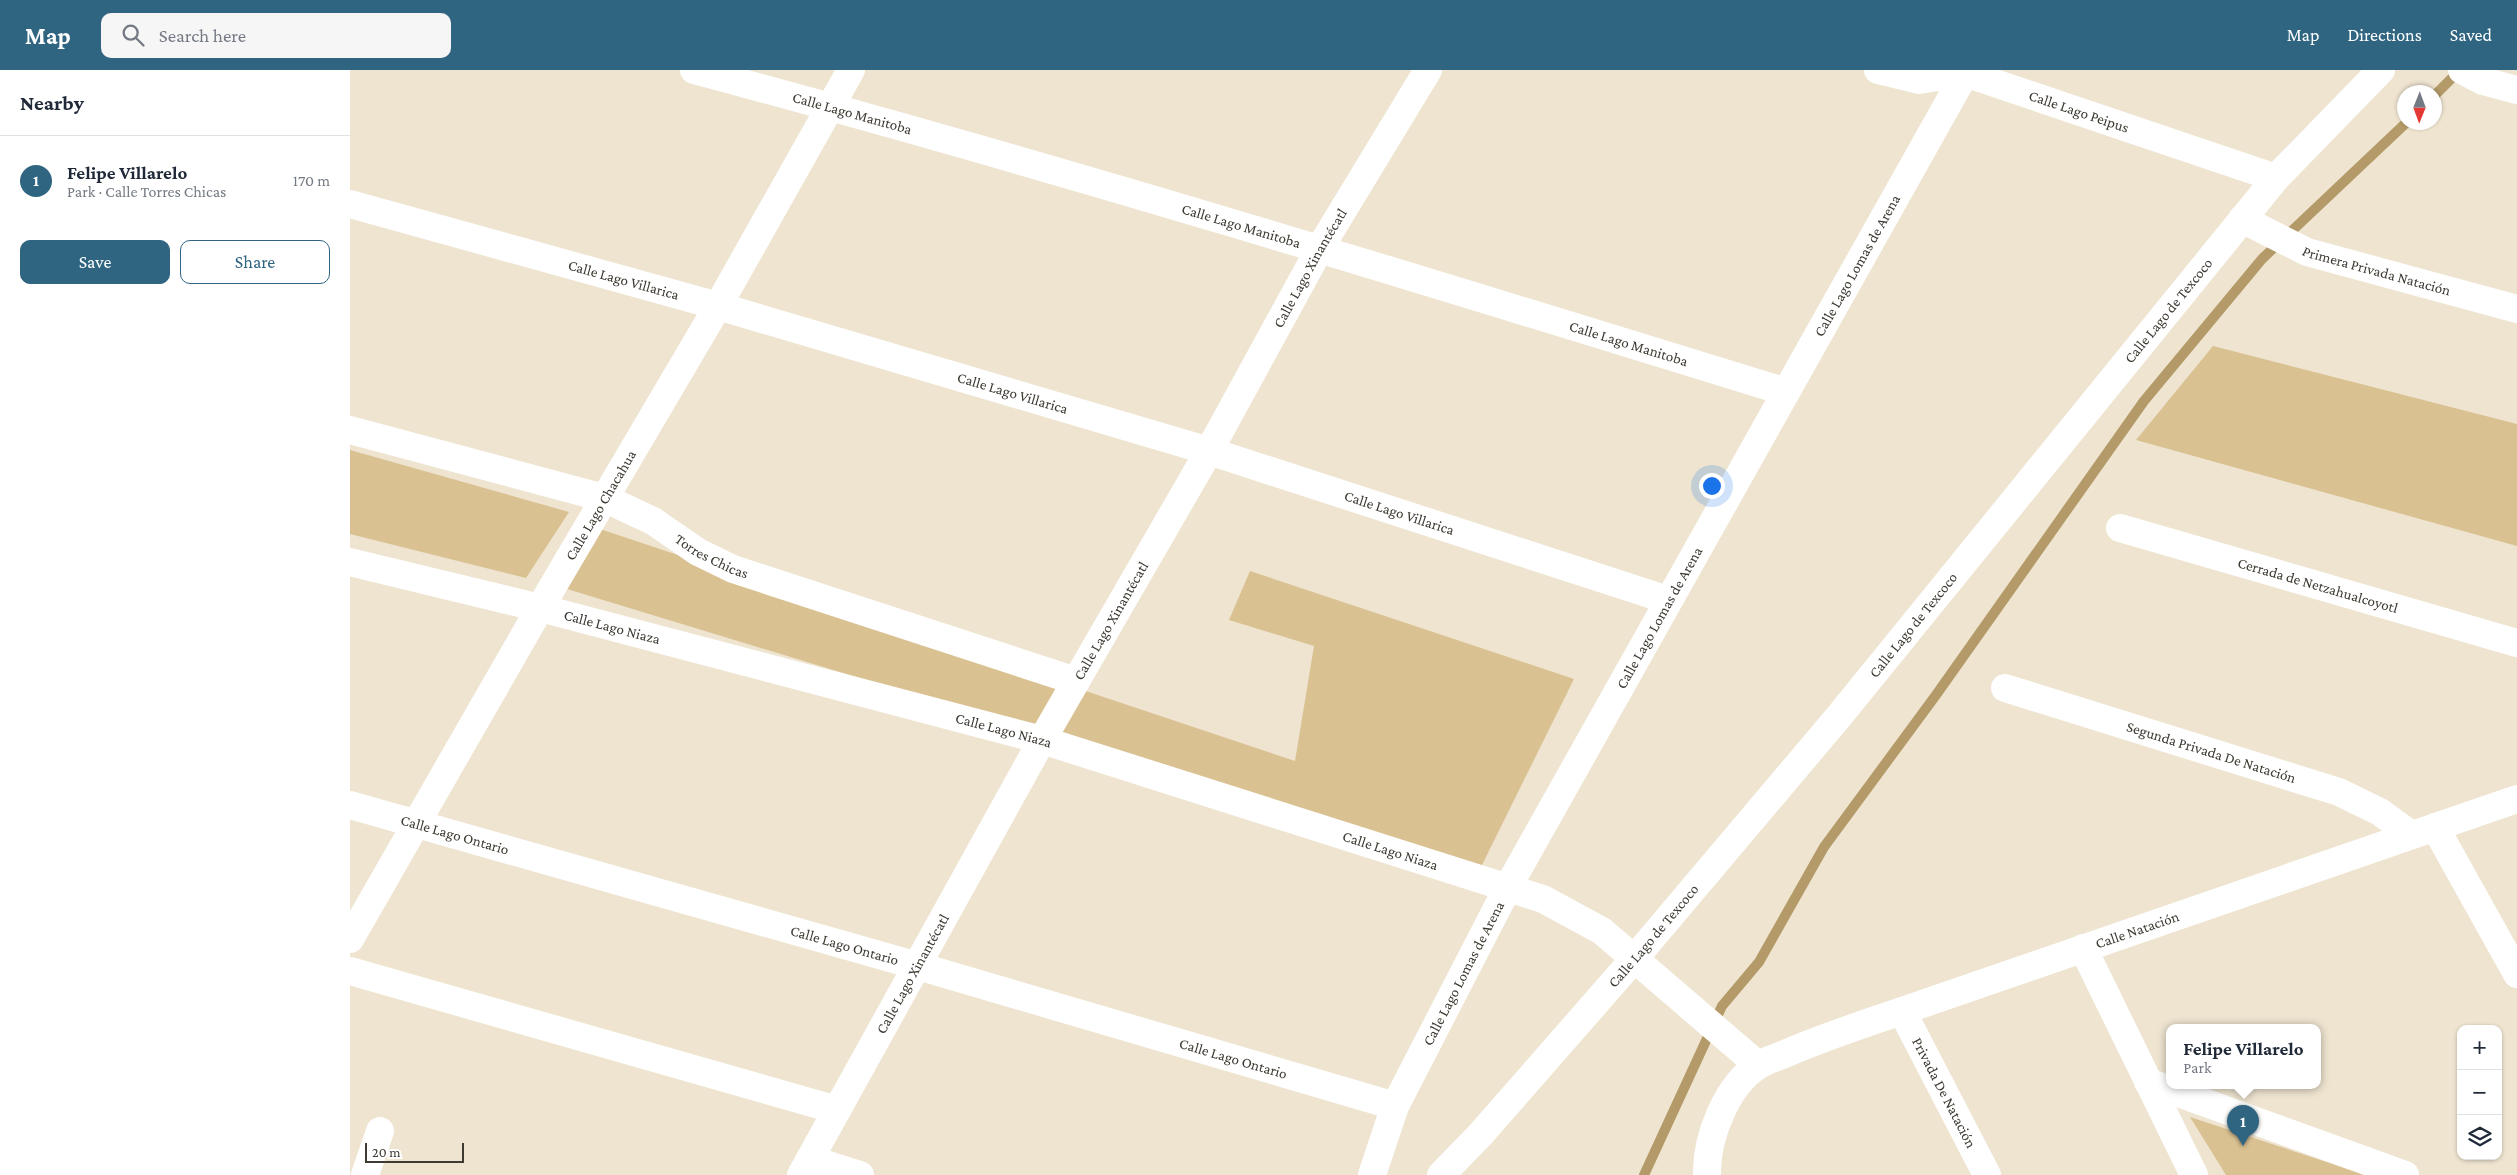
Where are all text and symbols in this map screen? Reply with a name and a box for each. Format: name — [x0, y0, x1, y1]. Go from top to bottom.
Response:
search box — [101, 13, 451, 58]
icon: search — [119, 21, 147, 49]
text: Map — [25, 22, 71, 49]
text: Search here — [159, 25, 246, 46]
text: Map — [2287, 25, 2319, 45]
text: Directions — [2347, 25, 2422, 45]
text: Saved — [2450, 25, 2492, 45]
north arrow — [2397, 85, 2442, 130]
street label: Calle Lago Peipus — [2027, 87, 2131, 136]
street label: Calle Lago Manitoba — [791, 89, 914, 138]
text: Nearby — [20, 91, 84, 115]
text: Felipe Villarelo — [67, 162, 187, 183]
text: 1 — [33, 172, 39, 189]
text: 170 m — [293, 172, 330, 189]
text: Park · Calle Torres Chicas — [67, 183, 226, 200]
street label: Calle Lago Lomas de Arena — [1811, 192, 1903, 339]
street label: Calle Lago Manitoba — [1180, 200, 1303, 251]
street label: Calle Lago Xinantécatl — [1270, 206, 1350, 330]
button: Save — [20, 240, 170, 284]
button: Share — [180, 240, 330, 284]
street label: Primera Privada Natación — [2300, 243, 2452, 299]
street label: Calle Lago de Texcoco — [2121, 255, 2216, 366]
street label: Calle Lago Villarica — [566, 257, 681, 303]
street label: Calle Lago Manitoba — [1567, 318, 1690, 369]
street label: Calle Lago Villarica — [955, 369, 1070, 417]
street label: Calle Lago Chacahua — [562, 447, 639, 563]
your location — [1699, 473, 1725, 499]
street label: Calle Lago Villarica — [1342, 488, 1456, 538]
street label: Torres Chicas — [672, 531, 750, 582]
street label: Calle Lago Lomas de Arena — [1613, 544, 1705, 691]
street label: Cerrada de Netzahualcoyotl — [2236, 555, 2400, 616]
street label: Calle Lago Xinantécatl — [1070, 559, 1151, 683]
street label: Calle Lago de Texcoco — [1866, 569, 1960, 681]
street label: Calle Lago Niaza — [562, 607, 662, 647]
street label: Calle Lago Niaza — [954, 710, 1054, 751]
street label: Segunda Privada De Natación — [2125, 718, 2298, 786]
street label: Calle Lago Ontario — [399, 812, 511, 858]
street label: Calle Lago Niaza — [1341, 828, 1440, 873]
street label: Calle Lago de Texcoco — [1605, 881, 1702, 991]
street label: Calle Lago Lomas de Arena — [1420, 899, 1507, 1048]
street label: Calle Natación — [2093, 908, 2181, 952]
street label: Calle Lago Xinantécatl — [873, 911, 952, 1036]
street label: Calle Lago Ontario — [789, 922, 900, 968]
popup — [2166, 1024, 2321, 1089]
map controls — [2457, 1025, 2502, 1160]
button: + — [2457, 1025, 2502, 1070]
street label: Calle Lago Ontario — [1177, 1035, 1289, 1082]
street label: Privada De Natación — [1909, 1035, 1979, 1150]
text: Felipe Villarelo — [2183, 1038, 2304, 1059]
text: Park — [2183, 1059, 2212, 1076]
button: − — [2457, 1070, 2502, 1115]
pin: 1 — [2227, 1105, 2259, 1146]
button: layers — [2457, 1115, 2502, 1160]
scale bar — [365, 1140, 464, 1163]
text: 20 m — [372, 1144, 400, 1160]

